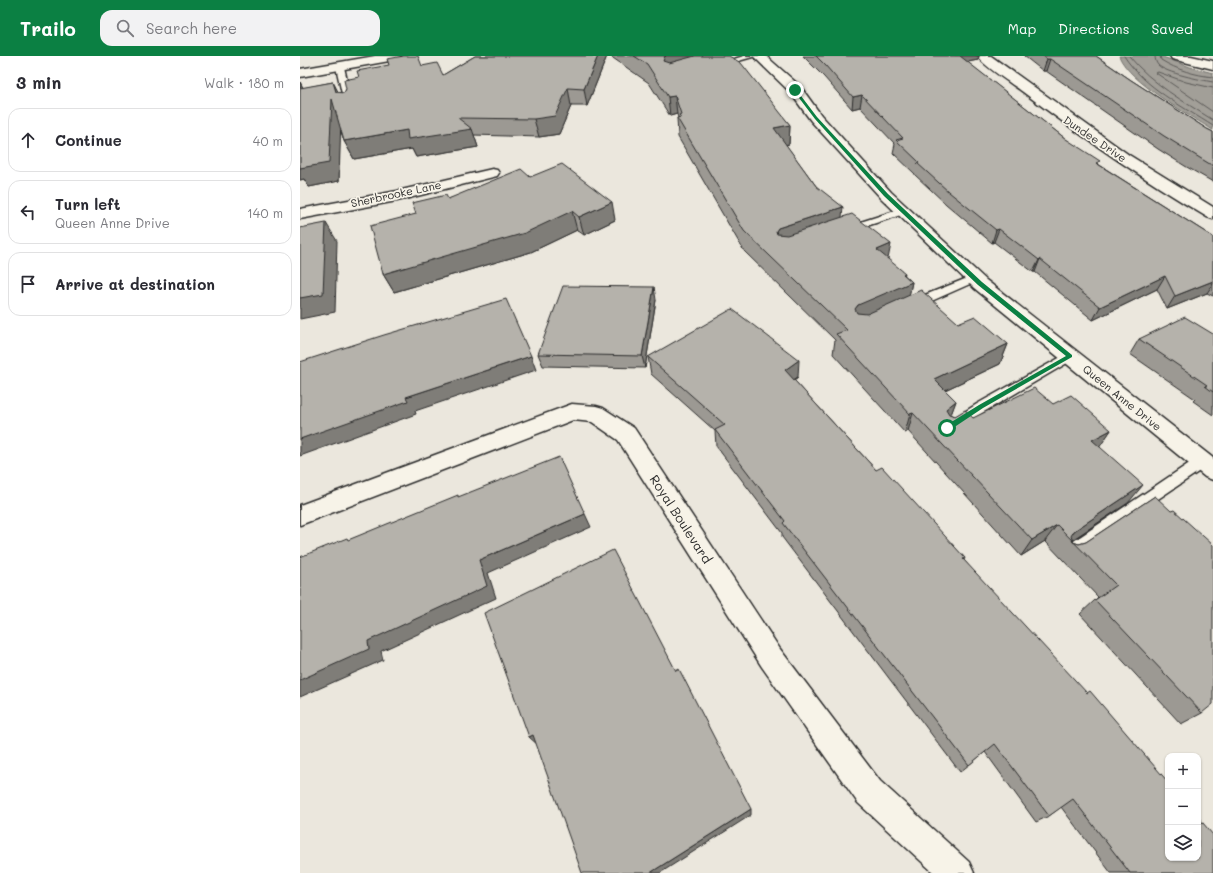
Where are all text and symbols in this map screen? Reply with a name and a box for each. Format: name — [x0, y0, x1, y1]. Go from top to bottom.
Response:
search box — [100, 10, 380, 46]
text: Trailo — [20, 16, 76, 41]
icon: search — [114, 17, 136, 39]
text: Search here — [146, 18, 237, 38]
text: Map — [1008, 19, 1036, 38]
text: Directions — [1058, 19, 1129, 38]
text: Saved — [1151, 19, 1193, 38]
text: 3 min — [16, 71, 61, 93]
text: Walk · 180 m — [204, 74, 284, 91]
route end — [786, 81, 804, 99]
street label: Dundee Drive — [1061, 112, 1130, 165]
icon: ahead — [17, 129, 39, 151]
text: Continue — [55, 130, 122, 150]
text: 40 m — [253, 132, 283, 149]
street label: Sherbrooke Lane — [349, 177, 443, 210]
text: Turn left — [55, 194, 120, 214]
icon: left — [17, 201, 39, 223]
text: 140 m — [247, 204, 283, 221]
text: Queen Anne Drive — [55, 214, 170, 231]
icon: arrive — [17, 273, 39, 295]
text: Arrive at destination — [55, 274, 215, 294]
street label: Queen Anne Drive — [1080, 361, 1165, 434]
route start — [938, 419, 956, 437]
street label: Royal Boulevard — [646, 471, 716, 566]
map controls — [1165, 753, 1201, 861]
button: + — [1165, 753, 1201, 789]
button: − — [1165, 789, 1201, 825]
button: layers — [1165, 825, 1201, 861]

